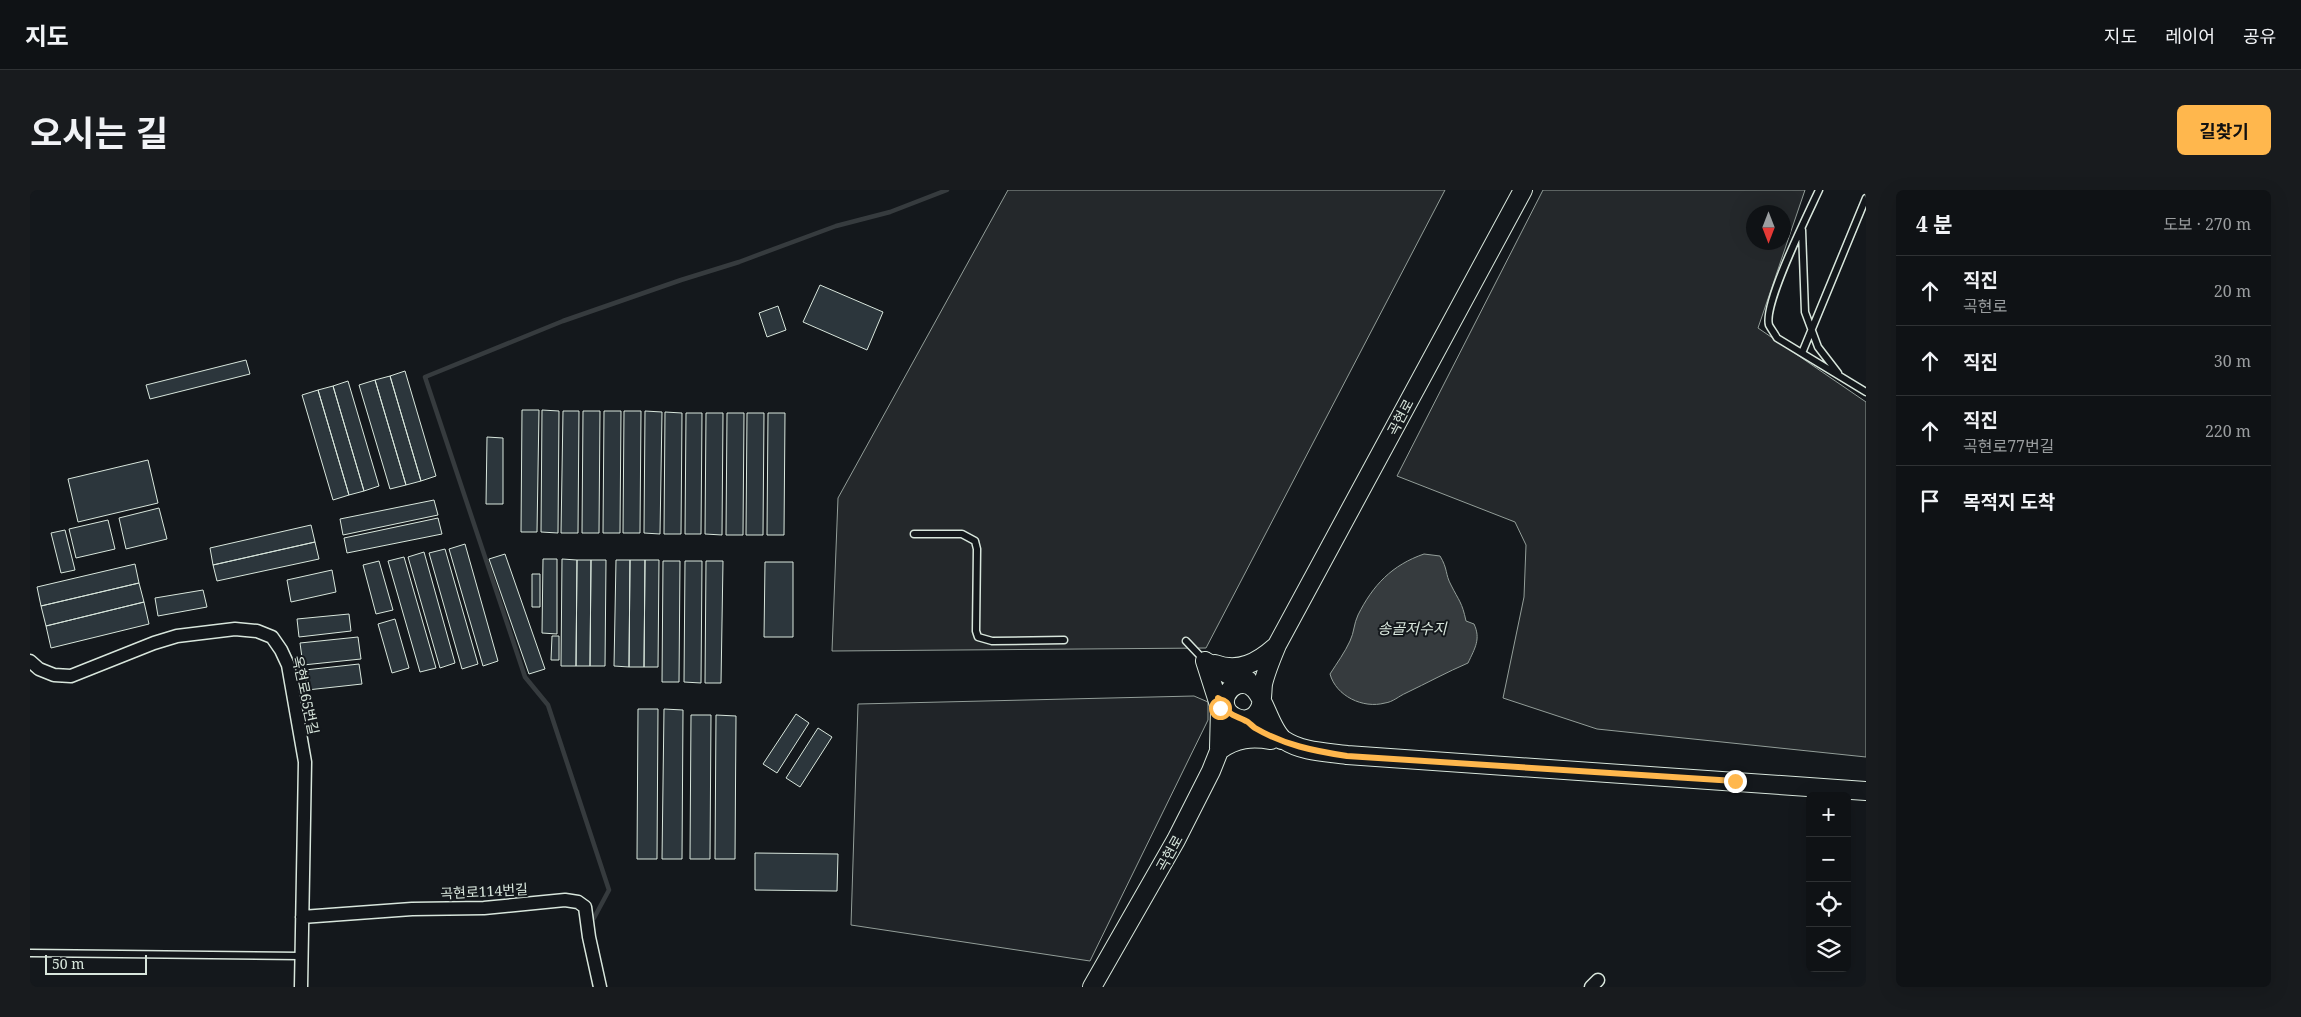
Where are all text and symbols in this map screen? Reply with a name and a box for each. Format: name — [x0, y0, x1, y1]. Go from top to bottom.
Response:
text: 지도 — [25, 19, 69, 52]
text: 지도 — [2104, 24, 2137, 48]
text: 레이어 — [2165, 24, 2215, 48]
text: 공유 — [2243, 24, 2276, 48]
button: 길찾기 — [2177, 105, 2271, 155]
text: 오시는 길 — [30, 109, 168, 156]
north arrow — [1746, 205, 1791, 250]
text: 4 분 — [1916, 210, 1953, 238]
text: 도보 · 270 m — [2163, 213, 2251, 235]
text: 직진 — [1963, 267, 1998, 293]
icon: ahead — [1916, 277, 1944, 305]
text: 20 m — [2214, 280, 2251, 302]
text: 곡현로 — [1963, 295, 2007, 317]
icon: ahead — [1916, 347, 1944, 375]
text: 직진 — [1963, 349, 1998, 375]
text: 30 m — [2214, 350, 2251, 372]
street label: 곡현로 — [1383, 395, 1418, 439]
text: 직진 — [1963, 407, 1998, 433]
icon: ahead — [1916, 417, 1944, 445]
text: 220 m — [2205, 420, 2251, 442]
text: 곡현로77번길 — [1963, 435, 2055, 457]
icon: arrive — [1916, 487, 1944, 515]
text: 목적지 도착 — [1963, 489, 2055, 515]
water label: 송골저수지 — [1377, 618, 1448, 638]
street label: 옥현로65번길 — [288, 654, 324, 736]
route start — [1209, 697, 1232, 720]
route end — [1724, 770, 1747, 793]
map controls — [1806, 792, 1851, 972]
button: + — [1806, 792, 1851, 837]
street label: 곡현로 — [1151, 831, 1187, 875]
button: − — [1806, 837, 1851, 882]
street label: 곡현로114번길 — [440, 879, 528, 903]
button: locate — [1806, 882, 1851, 927]
button: layers — [1806, 927, 1851, 972]
scale bar — [45, 952, 148, 975]
text: 50 m — [52, 954, 85, 973]

